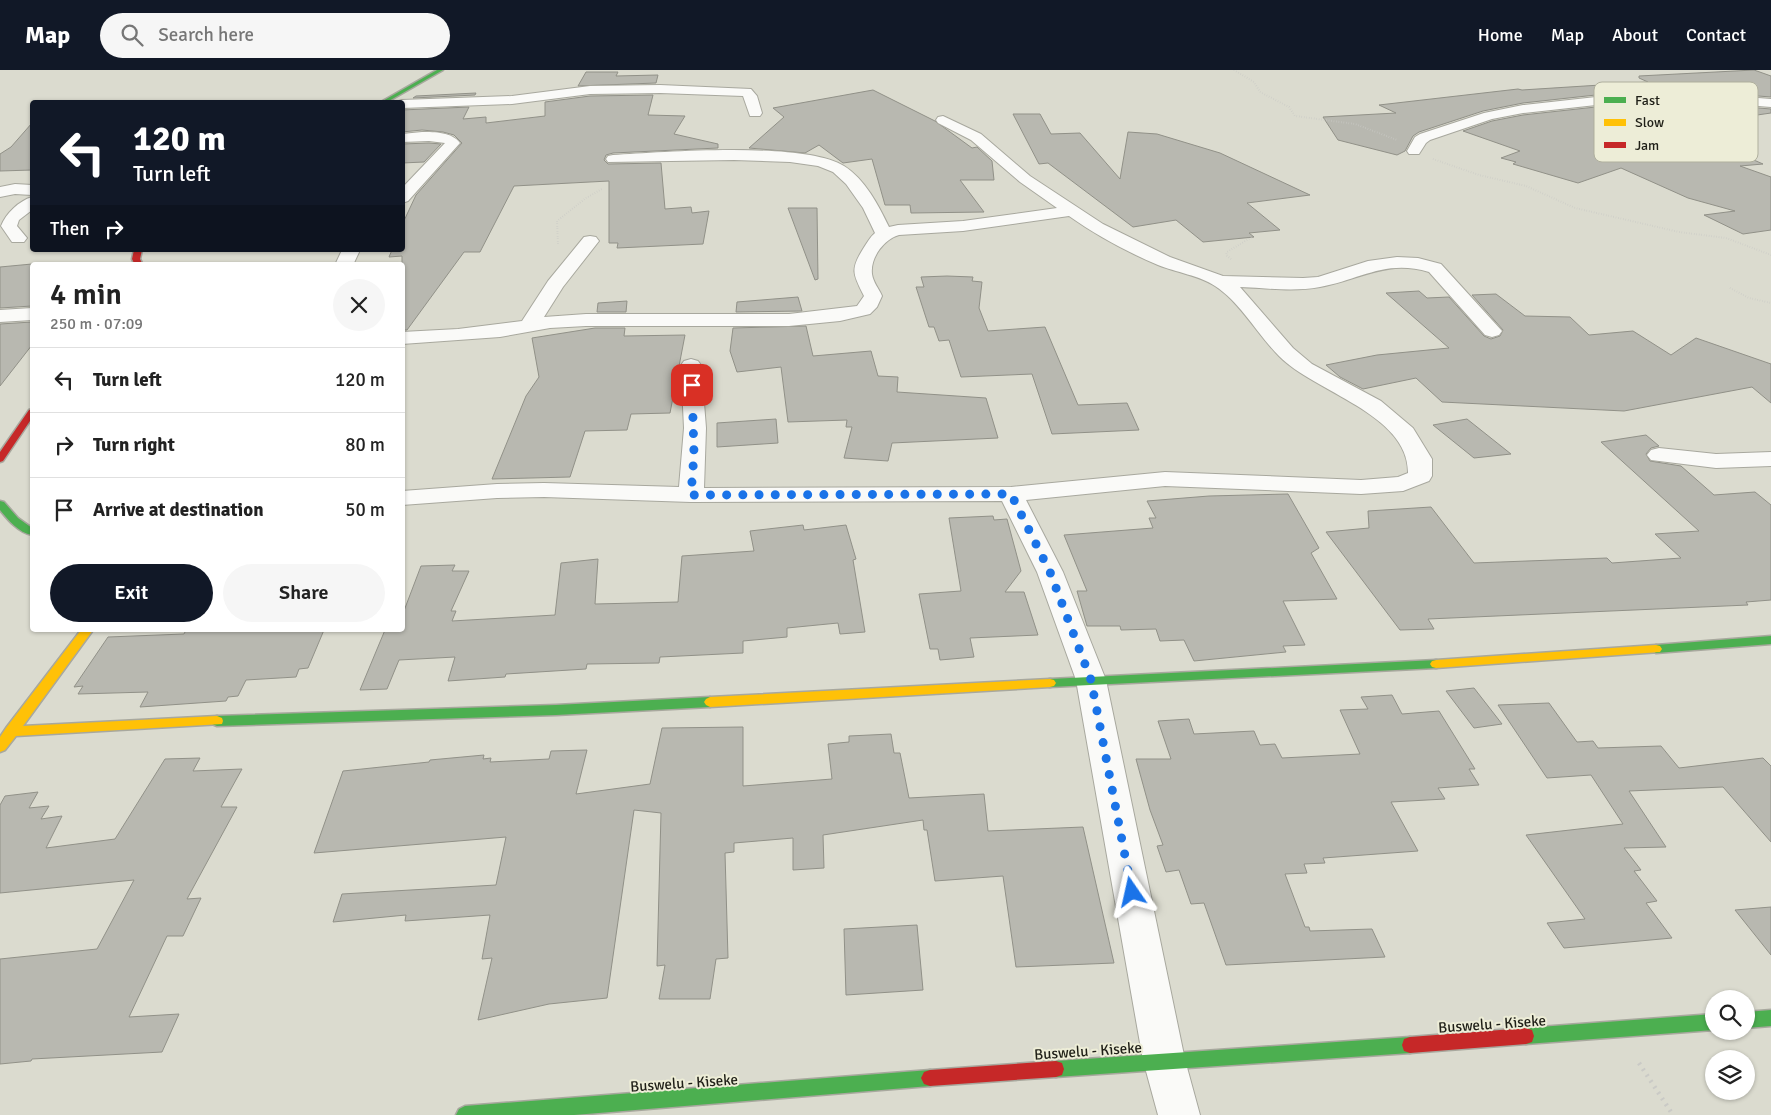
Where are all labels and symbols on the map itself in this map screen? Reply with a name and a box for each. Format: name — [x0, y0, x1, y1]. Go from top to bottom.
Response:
legend — [1594, 82, 1758, 162]
text: Fast — [1635, 92, 1660, 109]
text: Slow — [1635, 114, 1664, 131]
text: Jam — [1635, 137, 1659, 154]
pin — [671, 364, 713, 406]
position arrow — [1105, 865, 1157, 917]
street label: Buswelu - Kiseke — [1437, 1011, 1547, 1037]
street label: Buswelu - Kiseke — [1033, 1038, 1143, 1064]
street label: Buswelu - Kiseke — [629, 1070, 739, 1096]

